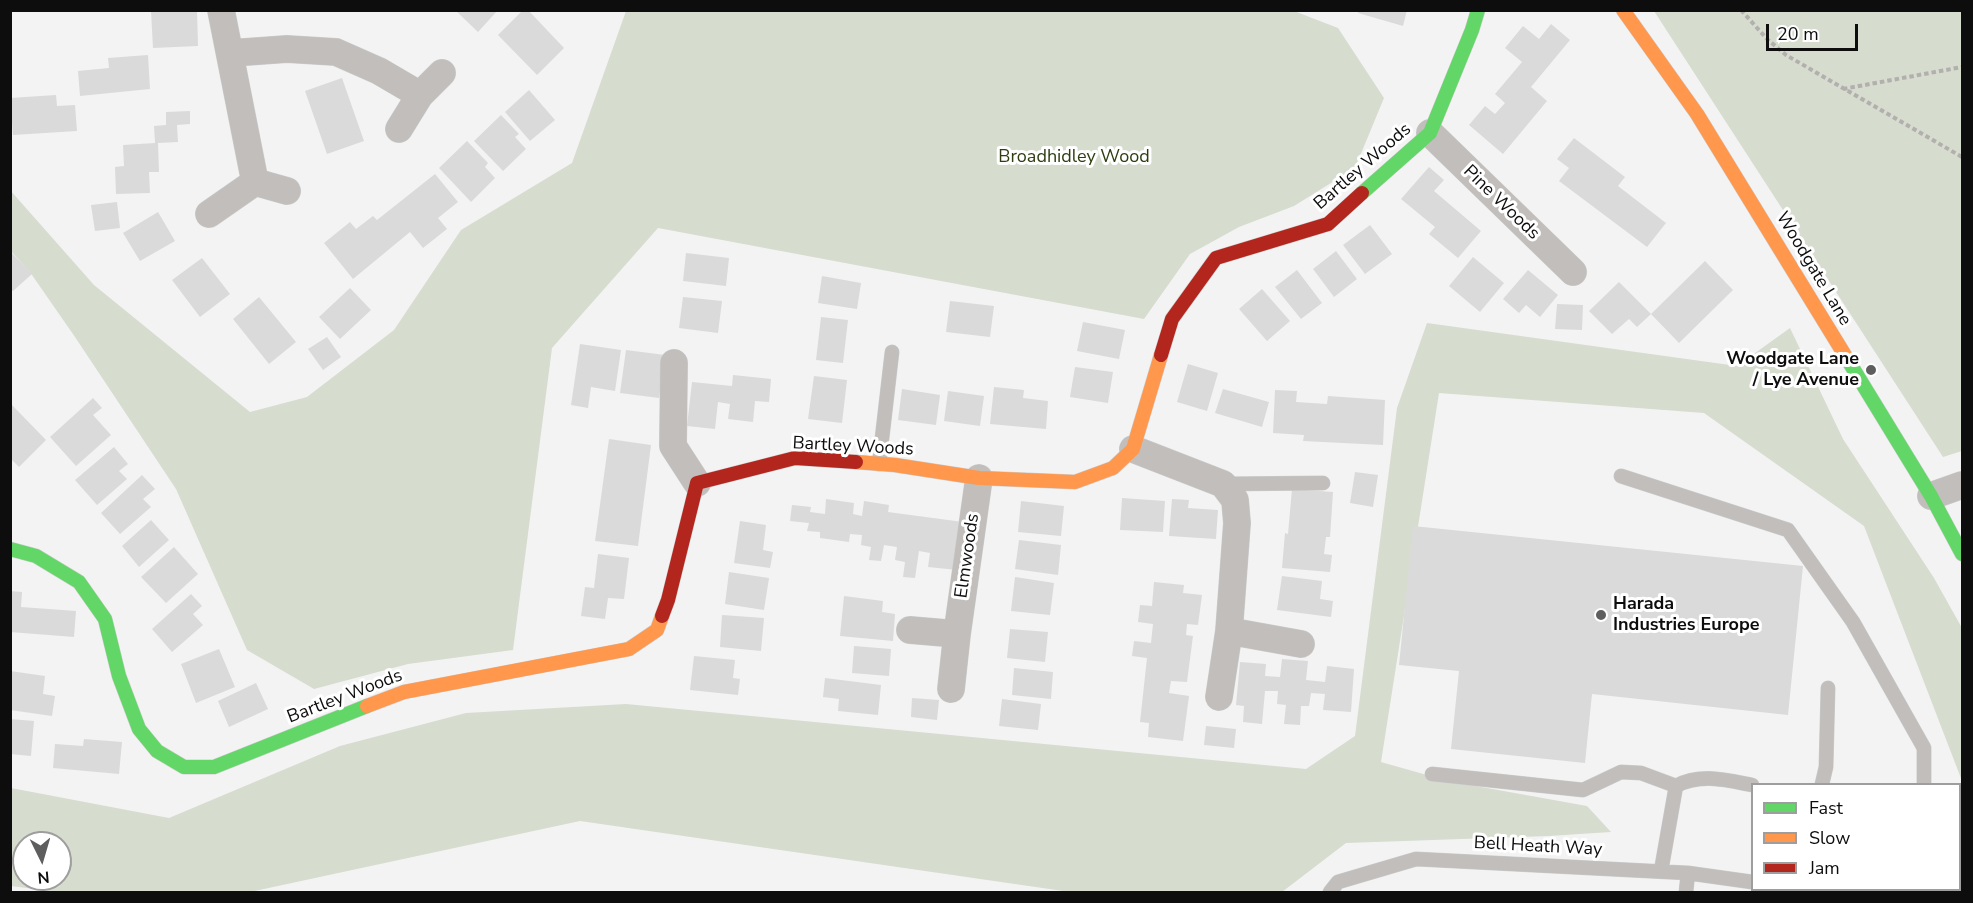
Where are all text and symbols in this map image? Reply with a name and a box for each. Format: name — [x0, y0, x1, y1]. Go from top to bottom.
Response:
scale bar — [1769, 12, 1860, 50]
text: 20 m — [1777, 22, 1819, 46]
street label: Bartley Woods — [1310, 119, 1416, 215]
park label: Broadhidley Wood — [998, 147, 1150, 169]
street label: Pine Woods — [1458, 161, 1544, 245]
street label: Woodgate Lane — [1771, 208, 1855, 330]
place label: Woodgate Lane / Lye Avenue — [1726, 349, 1859, 392]
marker: Woodgate Lane / Lye Avenue — [1864, 363, 1878, 377]
street label: Bartley Woods — [792, 433, 914, 461]
street label: Elmwoods — [951, 512, 985, 600]
place label: Harada Industries Europe — [1613, 594, 1759, 636]
marker: Harada Industries Europe — [1594, 608, 1608, 622]
street label: Bartley Woods — [284, 665, 406, 729]
legend — [1751, 783, 1961, 891]
text: Fast — [1809, 796, 1843, 820]
text: Slow — [1809, 826, 1850, 850]
north arrow — [12, 831, 72, 891]
street label: Bell Heath Way — [1473, 833, 1603, 861]
text: Jam — [1809, 856, 1840, 880]
text: N — [36, 865, 50, 888]

